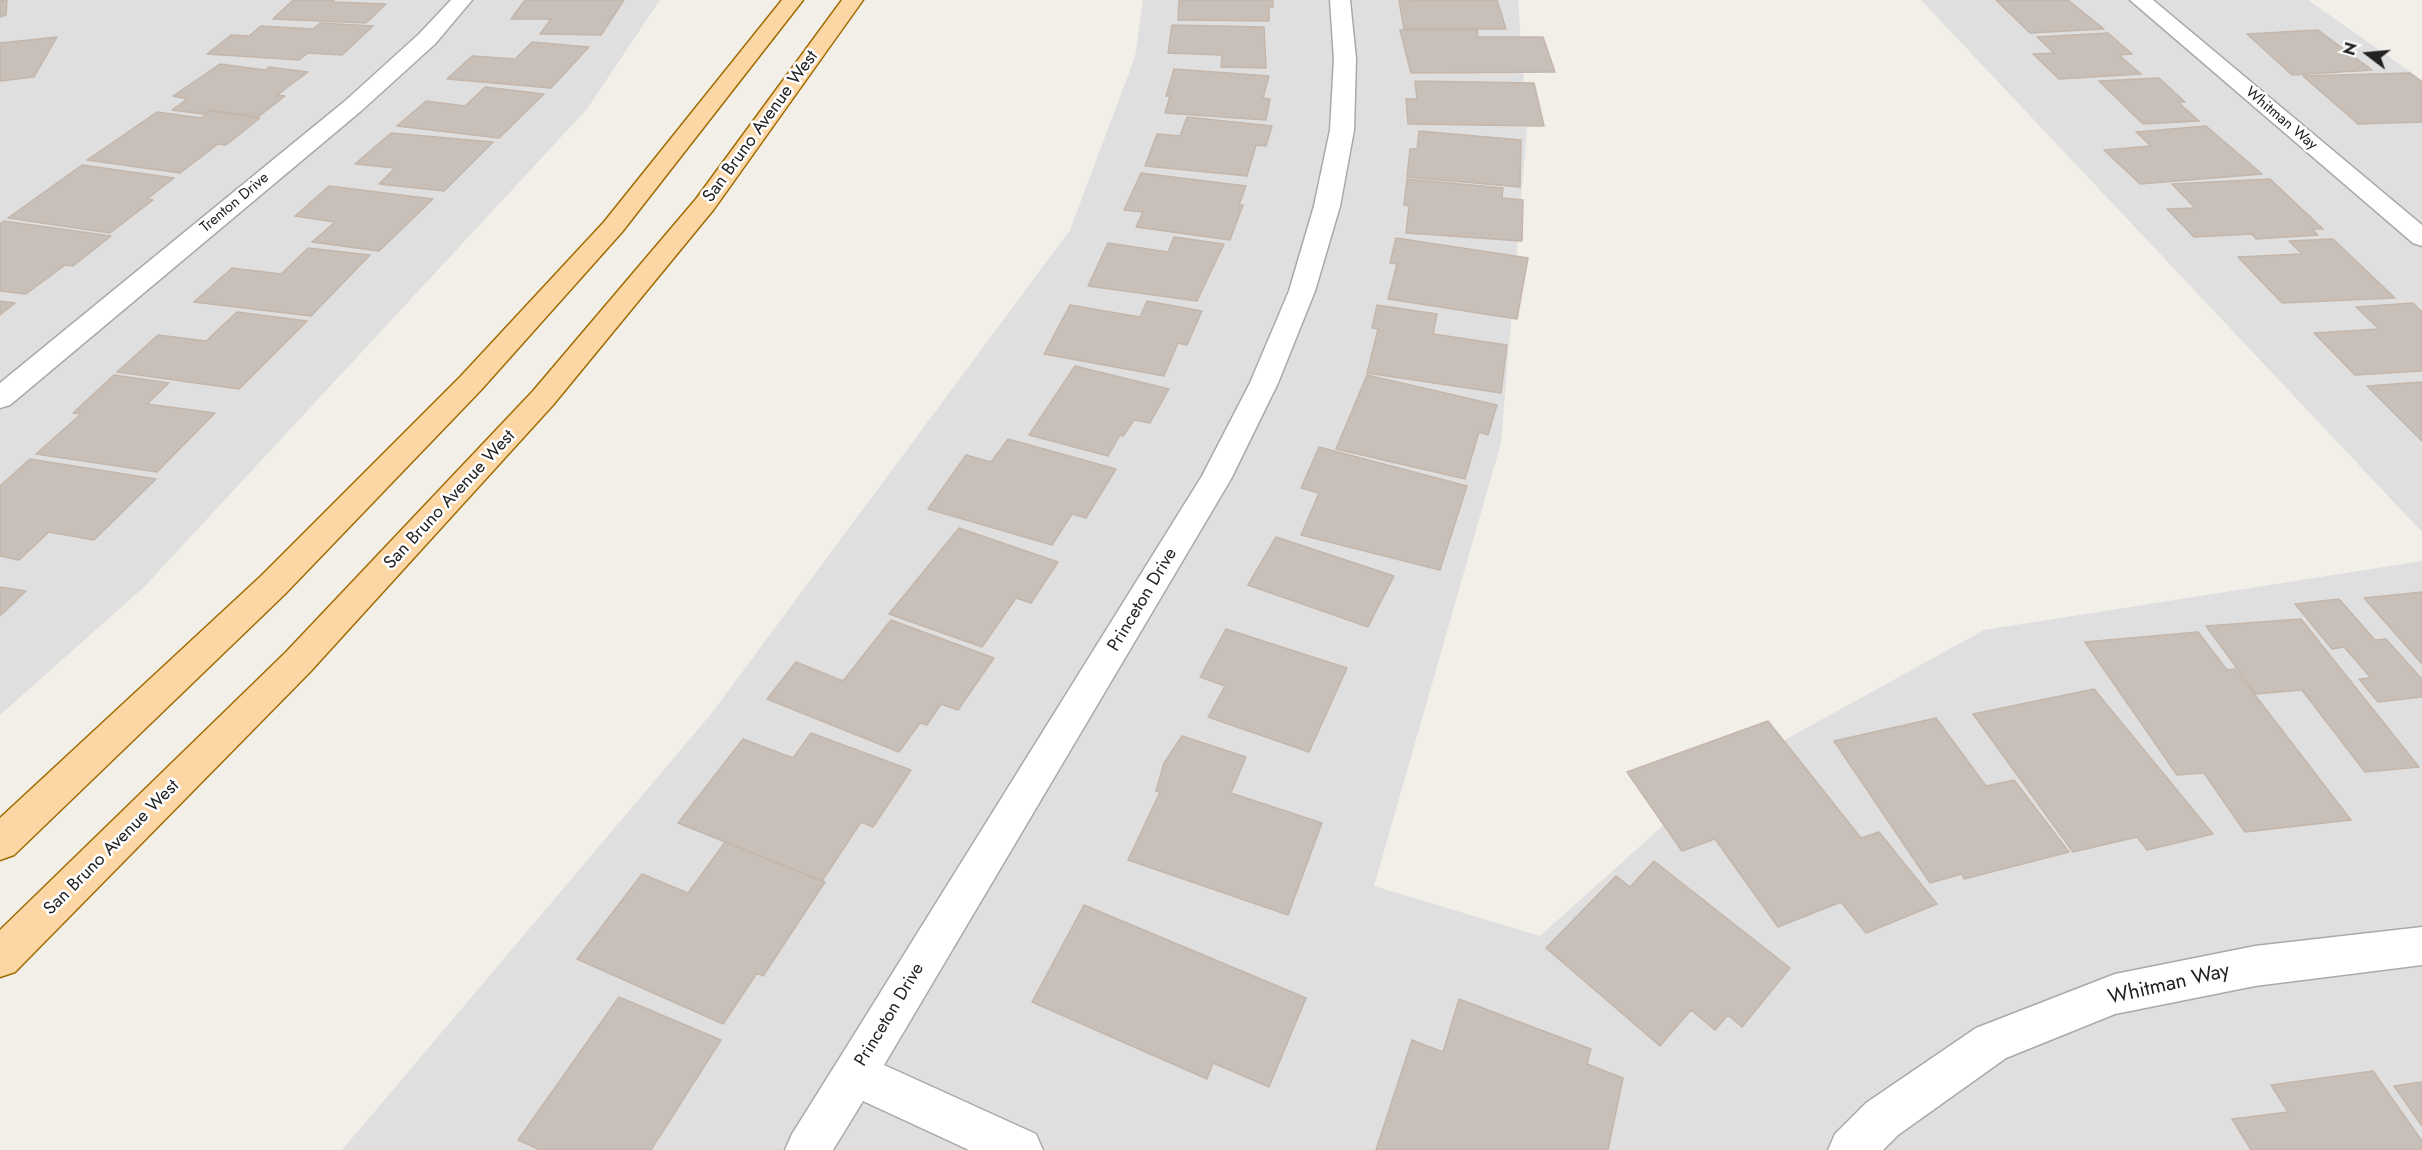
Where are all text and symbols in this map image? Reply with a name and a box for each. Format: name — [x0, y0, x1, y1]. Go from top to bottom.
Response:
north arrow — [2338, 24, 2398, 84]
text: N — [2337, 40, 2363, 58]
street label: San Bruno Avenue West — [699, 47, 823, 207]
street label: Whitman Way — [2241, 84, 2321, 154]
street label: Trenton Drive — [197, 169, 273, 237]
street label: San Bruno Avenue West — [380, 426, 520, 574]
street label: Princeton Drive — [1104, 544, 1182, 656]
street label: San Bruno Avenue West — [40, 776, 184, 920]
street label: Princeton Drive — [851, 959, 929, 1071]
street label: Whitman Way — [2106, 959, 2232, 1011]

